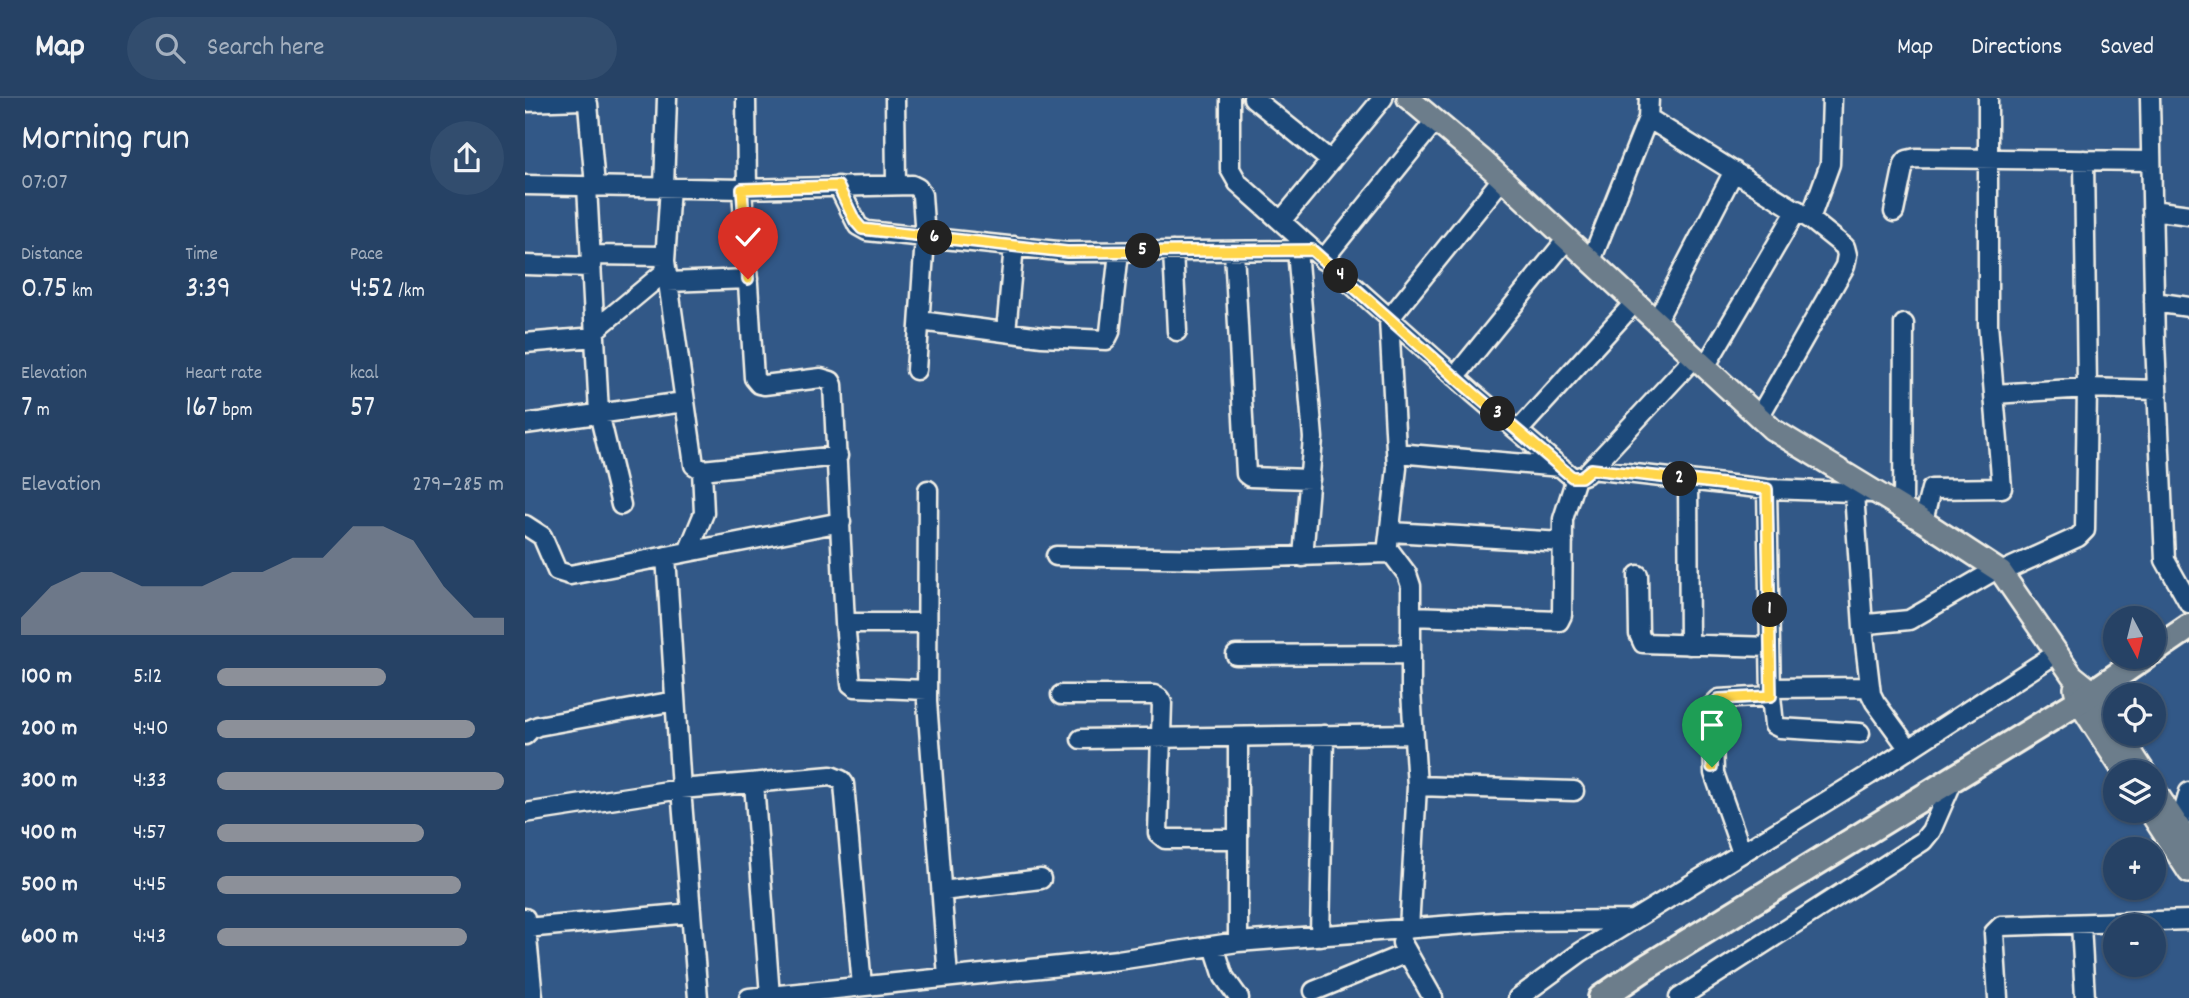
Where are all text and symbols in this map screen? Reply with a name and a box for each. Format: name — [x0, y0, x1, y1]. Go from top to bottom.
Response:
search box — [127, 17, 617, 80]
text: Map — [35, 25, 85, 72]
icon: search — [151, 29, 189, 67]
text: Search here — [207, 30, 325, 67]
text: Map — [1897, 31, 1933, 65]
text: Directions — [1971, 31, 2062, 65]
text: Saved — [2100, 31, 2154, 65]
text: Morning run — [21, 113, 190, 168]
button: share — [430, 121, 504, 195]
text: 07:07 — [21, 167, 68, 200]
pin — [718, 207, 778, 279]
icon: check — [729, 218, 767, 256]
pin: 6 — [917, 220, 953, 256]
text: 6 — [930, 224, 939, 251]
pin: 5 — [1125, 234, 1161, 268]
text: 5 — [1138, 237, 1147, 264]
text: Distance — [21, 242, 83, 269]
text: Time — [185, 242, 218, 269]
text: Pace — [350, 242, 383, 269]
pin: 4 — [1323, 258, 1359, 294]
text: 4 — [1337, 262, 1344, 289]
text: 0.75 — [21, 269, 68, 312]
text: 3:39 — [185, 269, 231, 312]
text: 4:52 — [350, 269, 394, 312]
text: km — [68, 279, 93, 306]
text: /km — [394, 279, 425, 306]
text: Elevation — [21, 361, 87, 388]
text: Heart rate — [185, 361, 262, 388]
text: kcal — [350, 361, 379, 388]
text: 7 — [21, 388, 33, 431]
text: 167 — [185, 388, 218, 431]
text: 57 — [350, 388, 375, 431]
pin: 3 — [1481, 396, 1515, 432]
text: m — [33, 398, 50, 425]
text: bpm — [218, 398, 252, 425]
text: 3 — [1493, 400, 1502, 427]
pin: 2 — [1663, 462, 1697, 496]
text: 2 — [1675, 465, 1684, 492]
text: Elevation — [21, 469, 101, 502]
text: 279–285 m — [412, 469, 504, 502]
pin: 1 — [1753, 592, 1787, 628]
text: 1 — [1767, 596, 1772, 623]
north arrow — [2103, 606, 2167, 668]
map controls — [2103, 606, 2166, 977]
text: 100 m — [21, 661, 72, 694]
text: 5:12 — [133, 661, 163, 694]
button: locate — [2103, 683, 2166, 746]
pin — [1682, 695, 1742, 767]
icon: arrive — [1693, 706, 1731, 744]
text: 200 m — [21, 713, 77, 746]
text: 4:40 — [133, 713, 168, 746]
button: layers — [2103, 760, 2166, 823]
text: 300 m — [21, 765, 77, 798]
text: 4:33 — [133, 765, 167, 798]
text: 400 m — [21, 817, 77, 850]
text: 4:57 — [133, 817, 166, 850]
button: + — [2103, 837, 2166, 900]
text: 500 m — [21, 869, 78, 902]
text: 4:45 — [133, 869, 167, 902]
button: − — [2103, 914, 2166, 977]
text: 600 m — [21, 921, 78, 954]
text: 4:43 — [133, 921, 166, 954]

